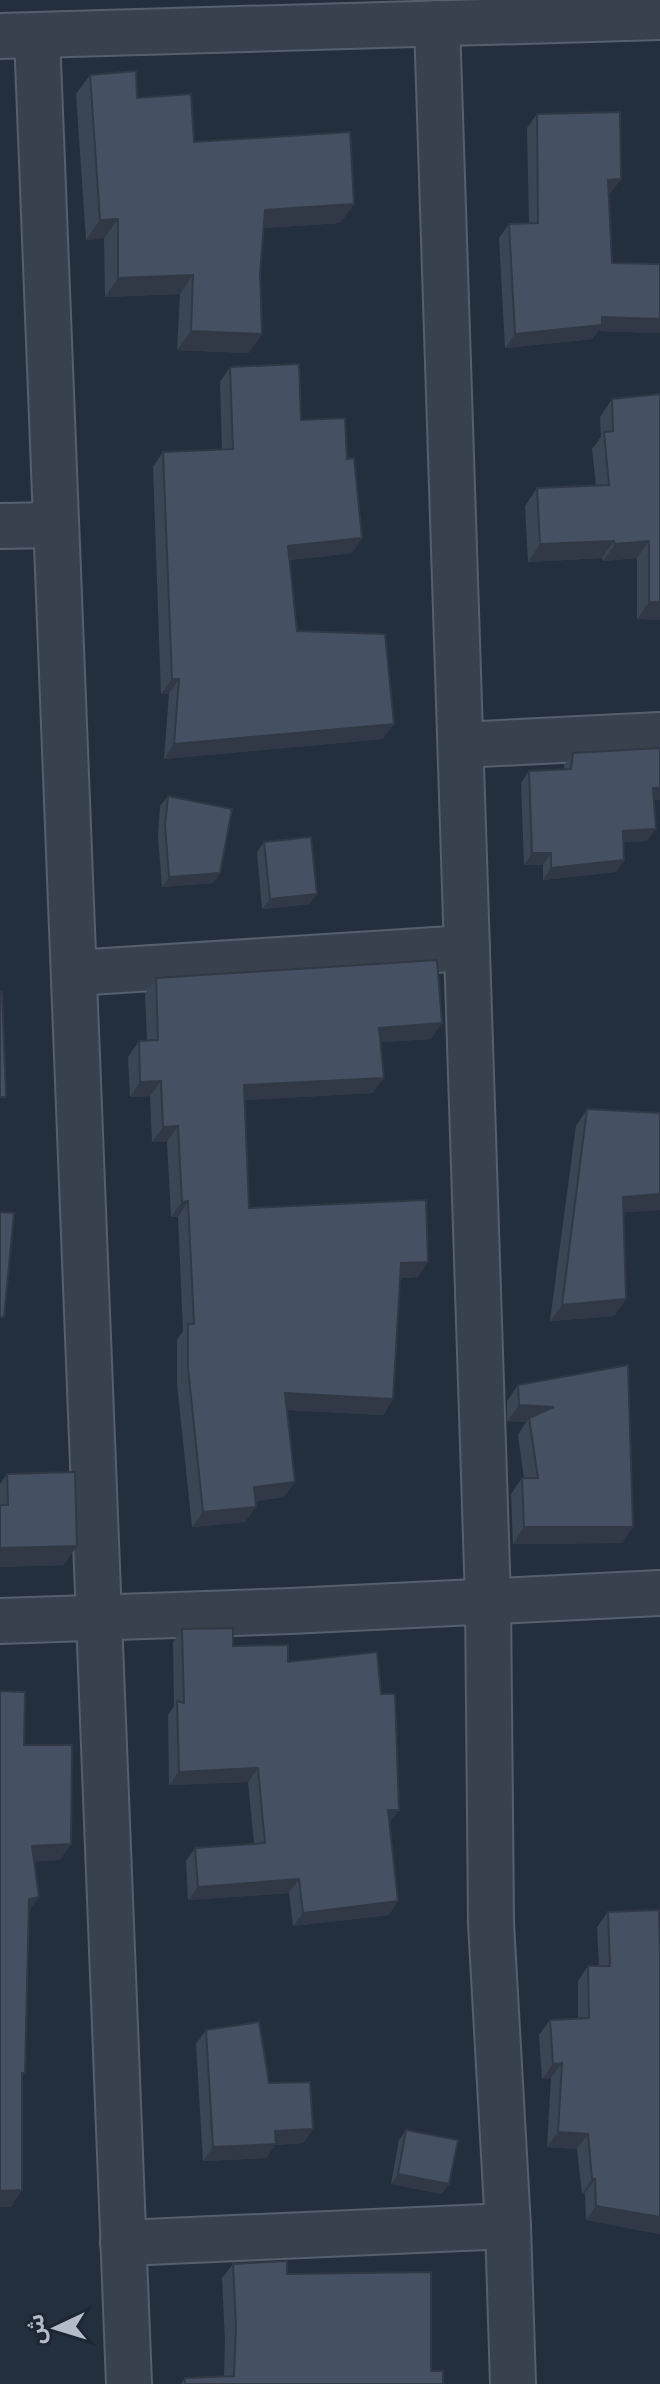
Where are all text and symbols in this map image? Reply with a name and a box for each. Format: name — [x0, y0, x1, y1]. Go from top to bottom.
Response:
north arrow — [16, 2288, 96, 2368]
text: ش — [21, 2313, 50, 2345]

